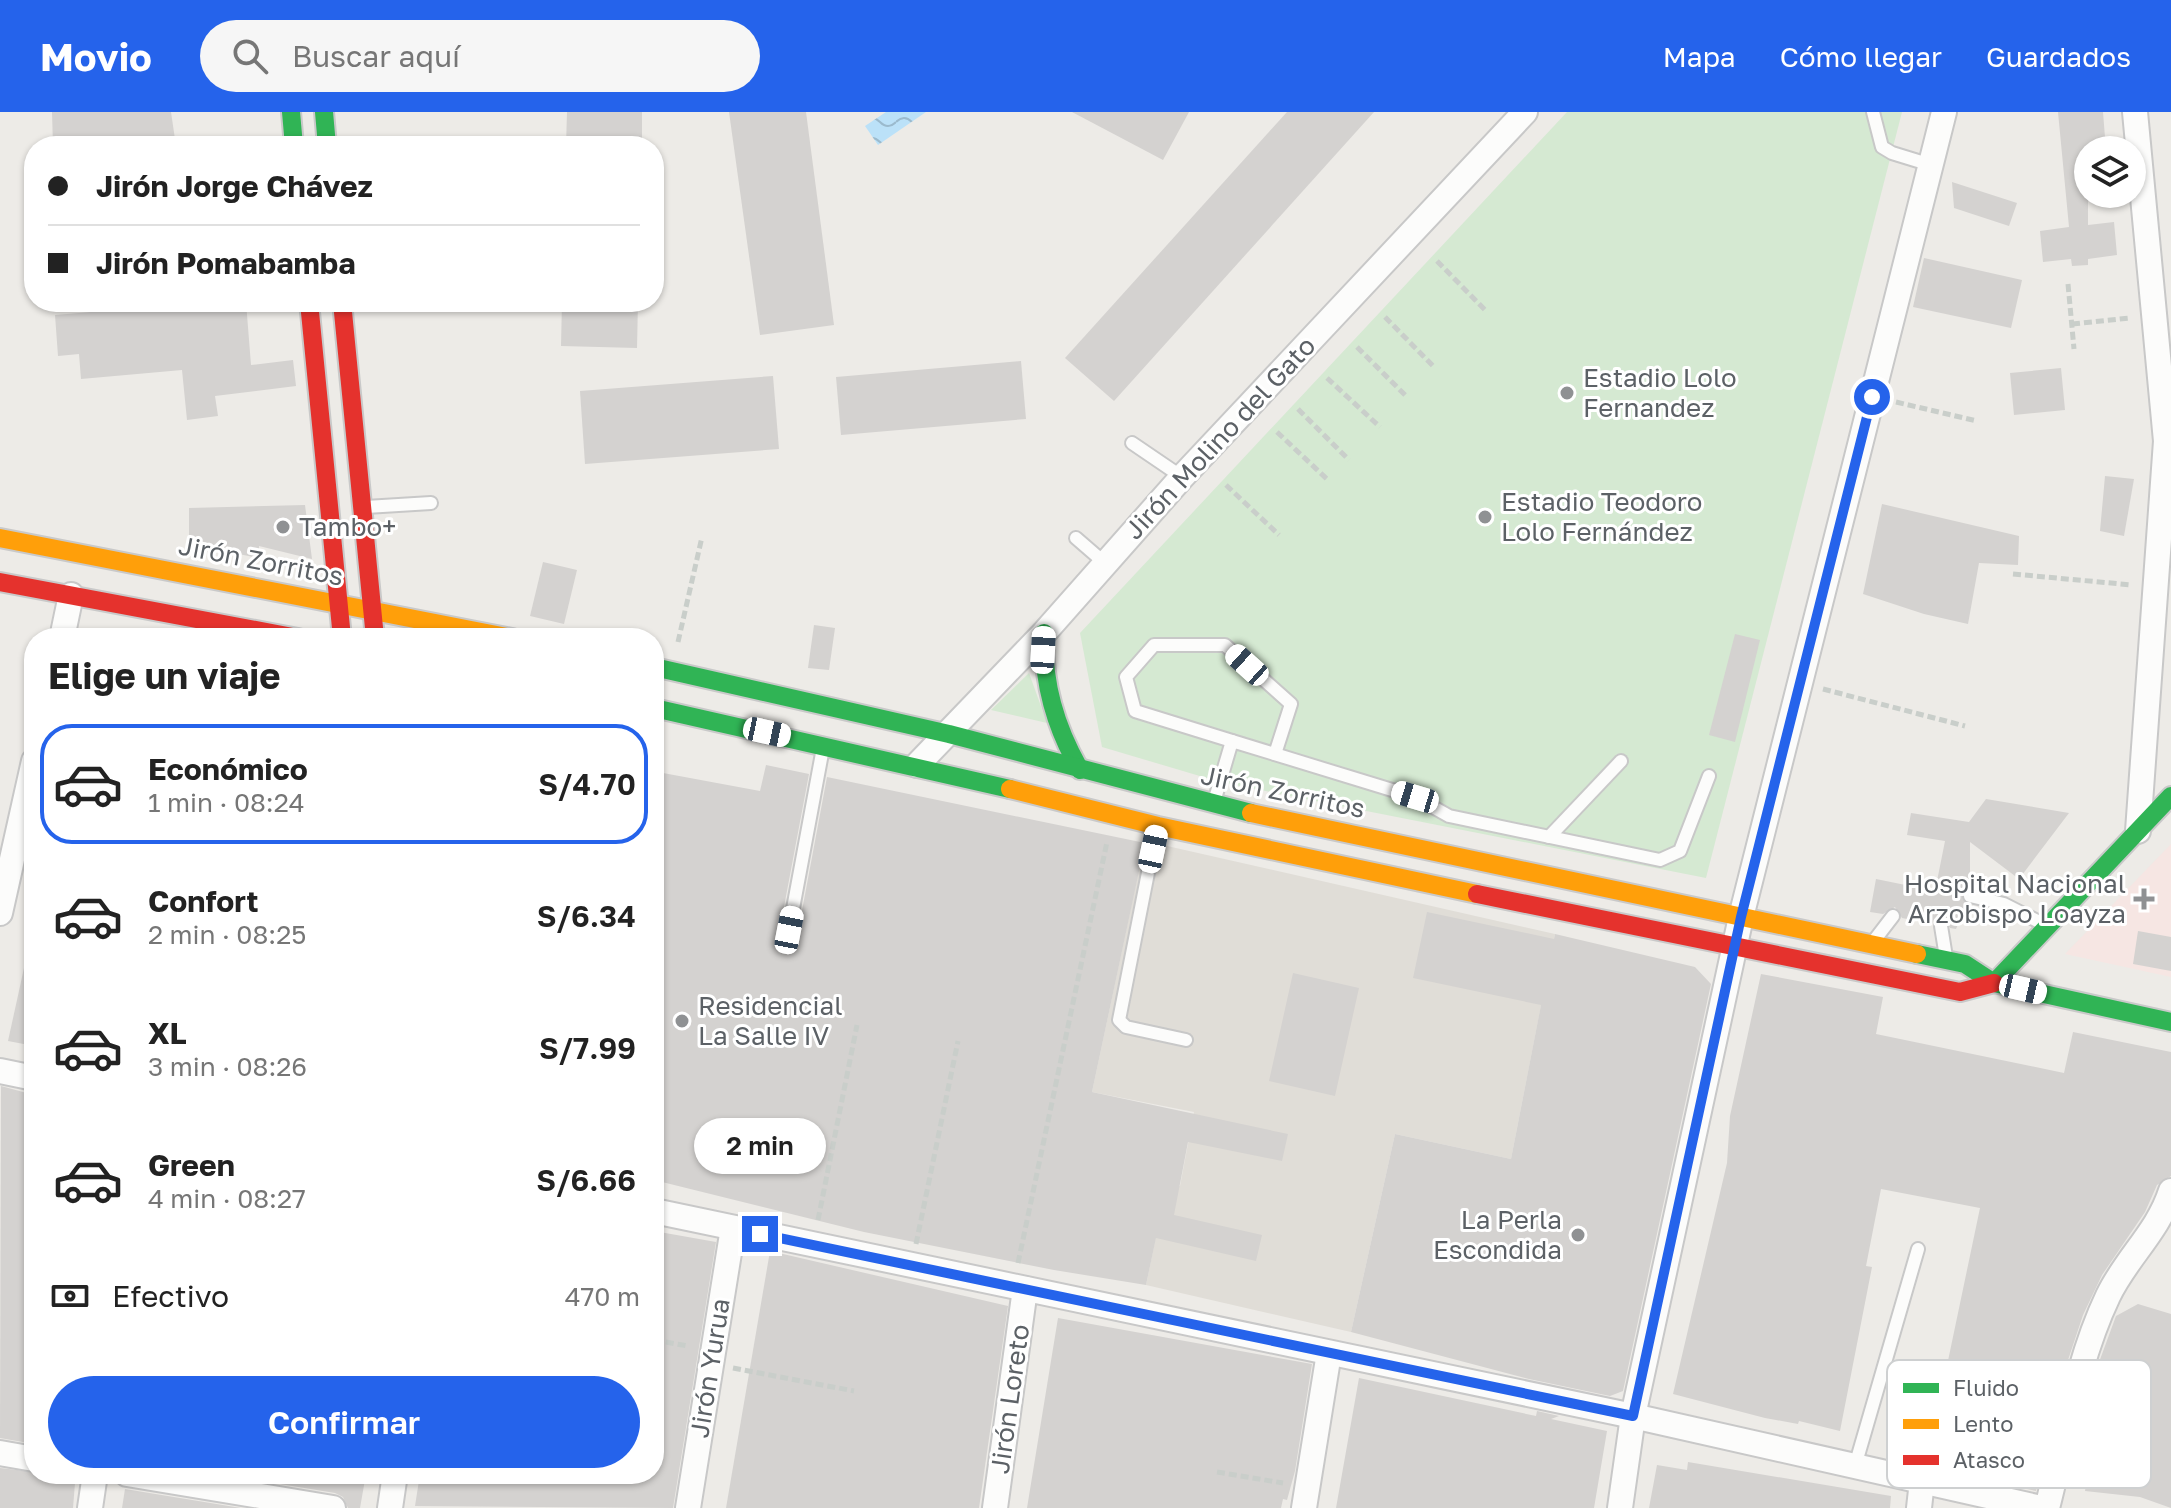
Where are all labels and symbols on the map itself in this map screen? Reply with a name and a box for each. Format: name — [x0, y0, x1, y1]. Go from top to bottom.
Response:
street label: Jirón Molino del Gato — [1118, 330, 1321, 545]
place label: Estadio Lolo Fernandez — [1583, 362, 1737, 423]
route start — [1854, 379, 1890, 415]
marker: Estadio Lolo Fernandez — [1558, 384, 1576, 402]
place label: Estadio Teodoro Lolo Fernández — [1501, 486, 1702, 547]
marker: Estadio Teodoro Lolo Fernández — [1476, 508, 1494, 526]
place label: Tambo+ — [299, 511, 396, 542]
marker: Tambo+ — [274, 518, 292, 536]
street label: Jirón Zorritos — [176, 529, 346, 592]
car — [1030, 625, 1056, 675]
car — [1221, 640, 1273, 690]
car — [741, 715, 793, 749]
street label: Jirón Zorritos — [1198, 759, 1368, 824]
car — [1389, 779, 1441, 815]
car — [1136, 823, 1170, 875]
place label: Hospital Nacional Arzobispo Loayza — [1904, 868, 2126, 929]
marker: Hospital Nacional Arzobispo Loayza — [2133, 888, 2155, 910]
car — [773, 904, 805, 956]
car — [1997, 972, 2049, 1006]
place label: Residencial La Salle IV — [698, 990, 842, 1051]
marker: Residencial La Salle IV — [673, 1012, 691, 1030]
callout: 2 min — [694, 1118, 826, 1174]
place label: La Perla Escondida — [1433, 1204, 1562, 1265]
route end — [742, 1216, 778, 1252]
marker: La Perla Escondida — [1569, 1226, 1587, 1244]
street label: Jirón Yurua — [683, 1296, 736, 1440]
street label: Jirón Loreto — [984, 1322, 1035, 1476]
legend — [1887, 1360, 2151, 1488]
text: Fluido — [1953, 1374, 2019, 1401]
text: Lento — [1953, 1410, 2013, 1437]
text: Atasco — [1953, 1446, 2025, 1473]

